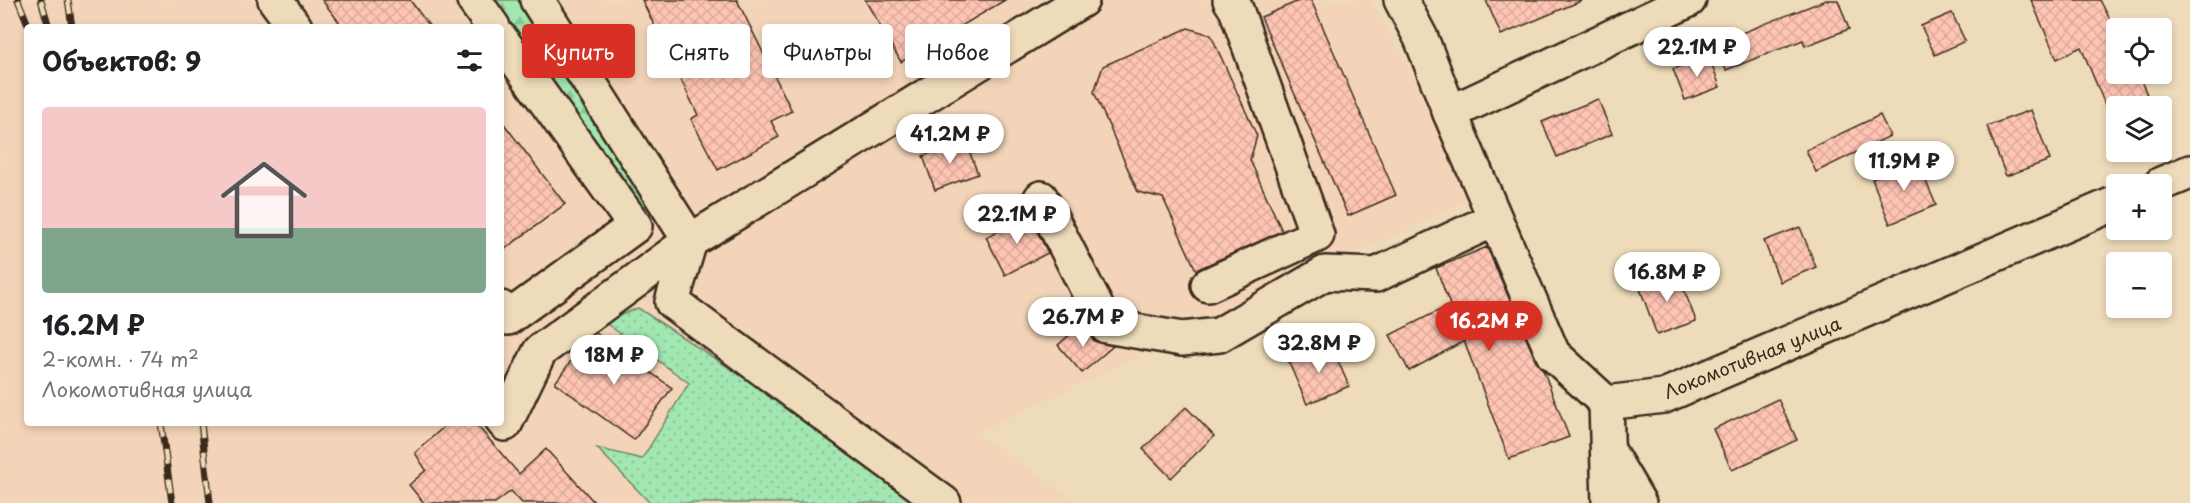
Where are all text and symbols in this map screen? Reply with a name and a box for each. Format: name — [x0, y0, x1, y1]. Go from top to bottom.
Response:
map controls — [2106, 18, 2172, 318]
button: locate — [2106, 18, 2172, 84]
chip: Купить — [522, 24, 635, 78]
chip: Снять — [647, 24, 750, 78]
chip: Фильтры — [762, 24, 893, 78]
chip: Новое — [905, 24, 1010, 78]
pin: 22.1M ₽ — [1642, 27, 1752, 78]
text: 22.1M ₽ — [1657, 31, 1737, 61]
text: Объектов: 9 — [42, 41, 201, 80]
icon: filters — [453, 44, 486, 77]
button: layers — [2106, 96, 2172, 162]
pin: 41.2M ₽ — [895, 114, 1005, 165]
text: 41.2M ₽ — [910, 118, 990, 148]
pin: 11.9M ₽ — [1849, 141, 1959, 192]
text: 11.9M ₽ — [1868, 145, 1940, 175]
icon: home — [210, 146, 318, 254]
button: + — [2106, 174, 2172, 240]
pin: 22.1M ₽ — [962, 194, 1072, 245]
text: 22.1M ₽ — [977, 198, 1057, 228]
pin: 16.8M ₽ — [1612, 252, 1722, 303]
button: − — [2106, 252, 2172, 318]
text: 16.8M ₽ — [1628, 256, 1706, 286]
pin: 26.7M ₽ — [1028, 297, 1138, 348]
text: 26.7M ₽ — [1042, 301, 1124, 331]
pin: 16.2M ₽ — [1434, 301, 1544, 352]
text: 16.2M ₽ — [42, 305, 145, 344]
text: 16.2M ₽ — [1449, 305, 1529, 335]
street label: Локомотивная улица — [1659, 309, 1845, 405]
pin: 32.8M ₽ — [1264, 323, 1374, 374]
text: 32.8M ₽ — [1277, 327, 1361, 357]
pin: 18M ₽ — [572, 335, 656, 386]
text: 18M ₽ — [584, 339, 644, 369]
text: 2-комн. · 74 m² — [42, 344, 199, 374]
text: Локомотивная улица — [42, 374, 252, 404]

